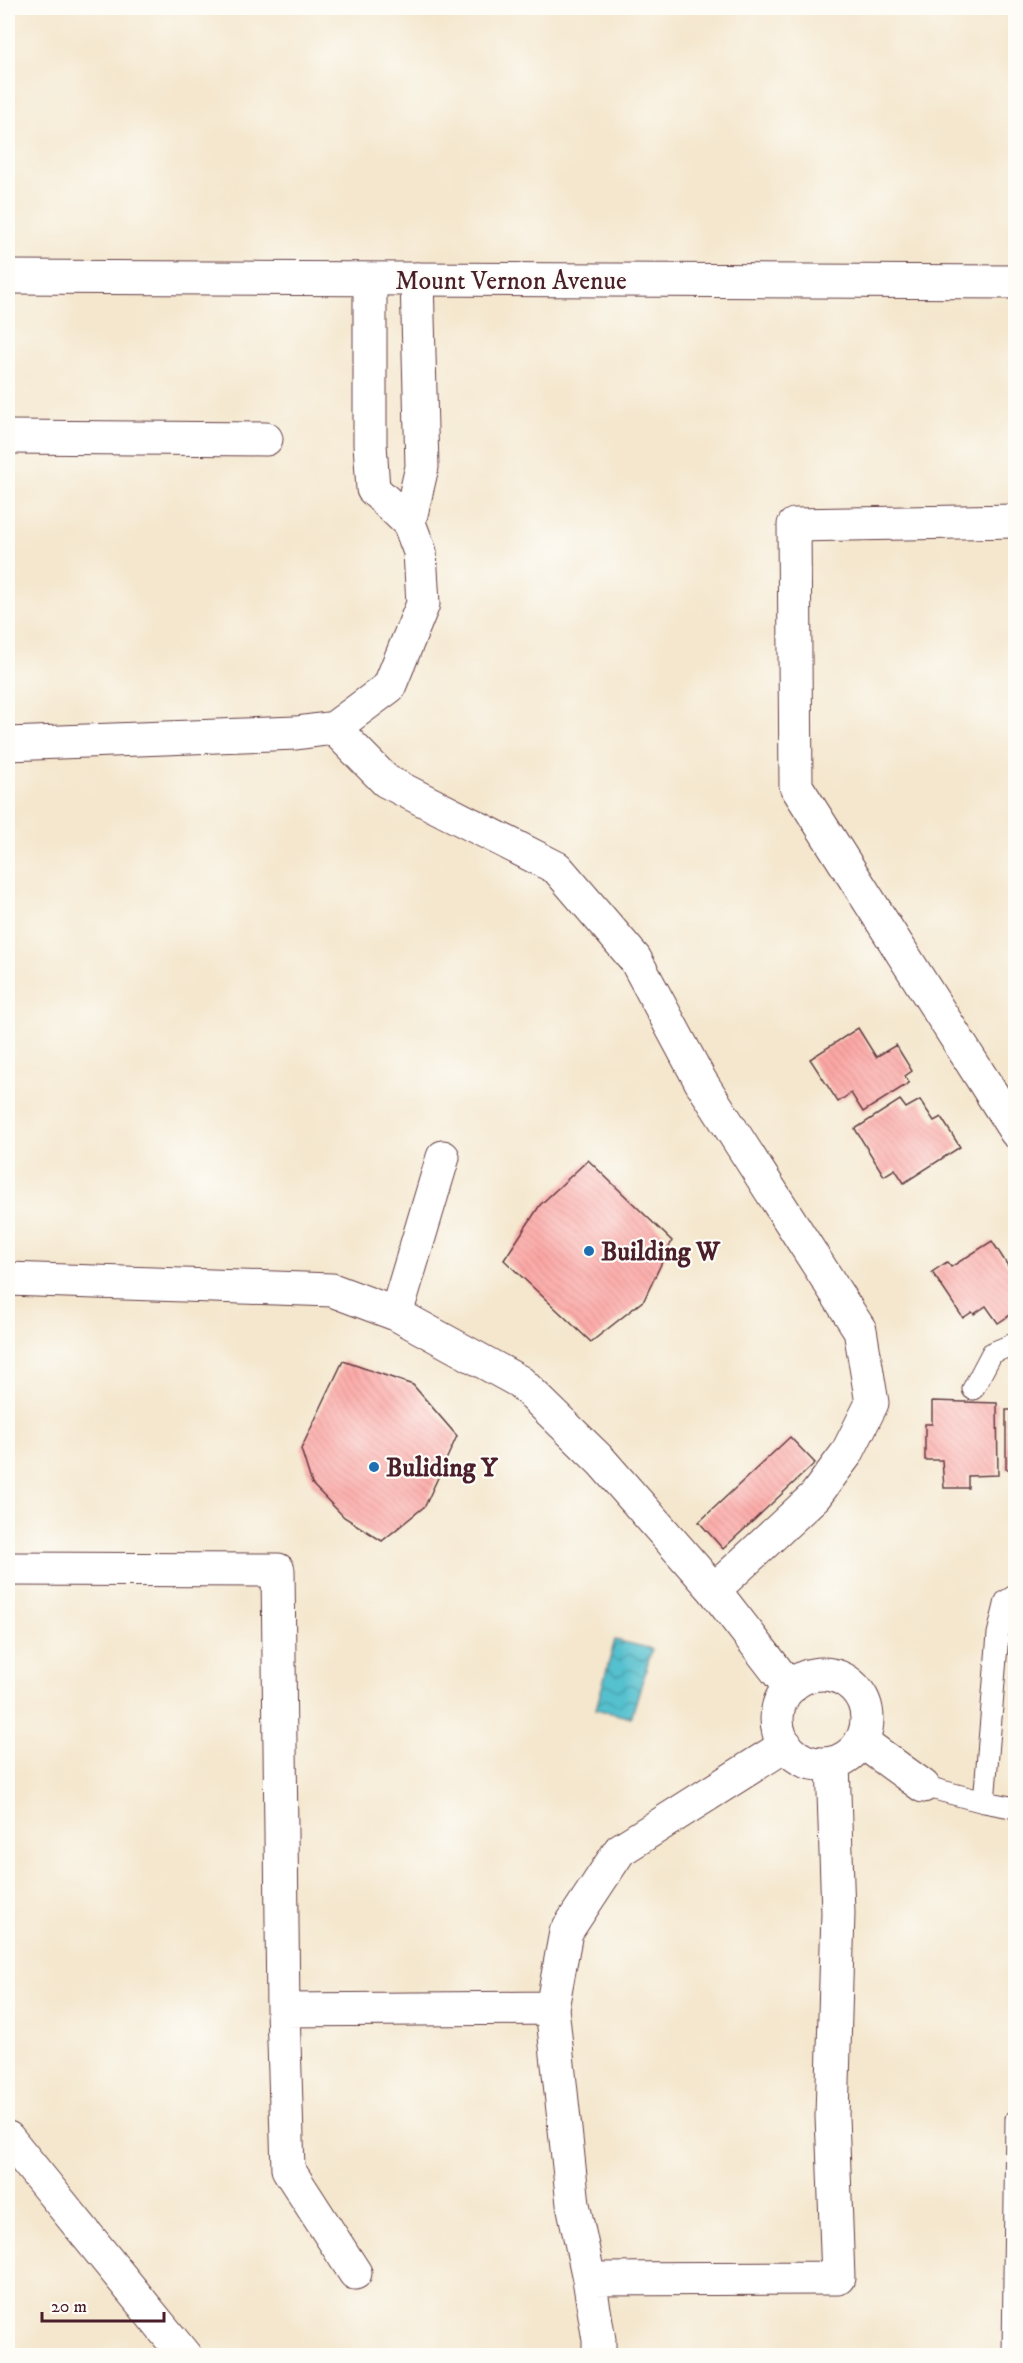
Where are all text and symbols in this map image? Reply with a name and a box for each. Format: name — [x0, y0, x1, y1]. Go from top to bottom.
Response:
street label: Mount Vernon Avenue — [395, 265, 627, 298]
place label: Building W — [601, 1236, 721, 1269]
marker: Building W — [582, 1244, 596, 1258]
place label: Buliding Y — [386, 1452, 499, 1485]
marker: Buliding Y — [367, 1460, 381, 1474]
scale bar — [42, 2285, 164, 2323]
text: 20 m — [51, 2296, 87, 2318]

